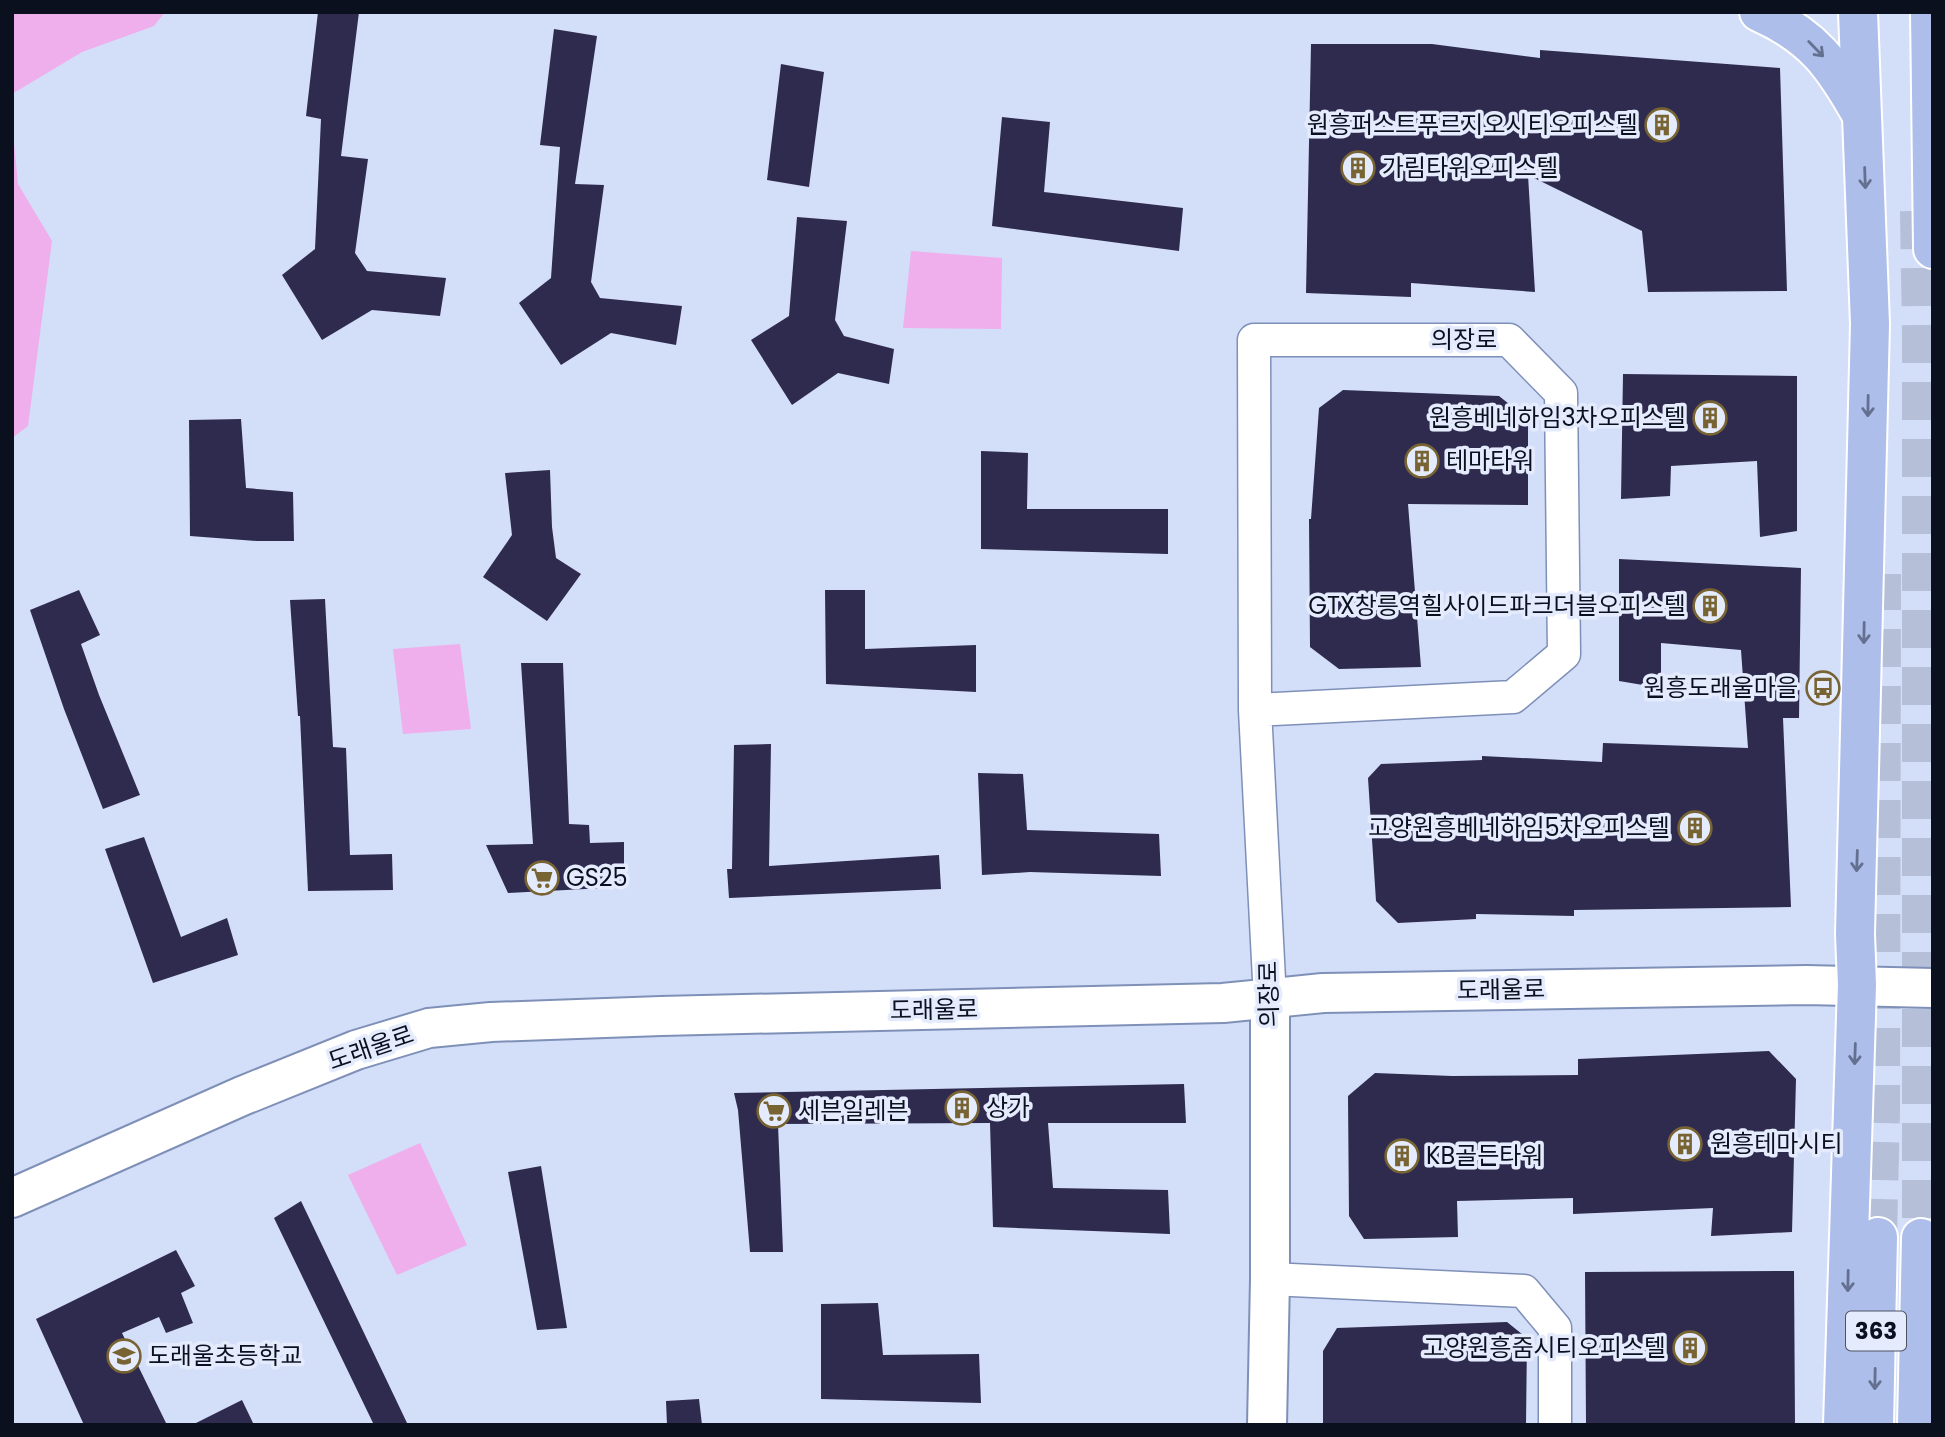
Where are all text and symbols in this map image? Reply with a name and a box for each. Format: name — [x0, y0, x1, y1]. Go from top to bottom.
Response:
one-way arrow — [1807, 40, 1824, 57]
building icon: 원흥퍼스트푸르지오시티오피스텔 — [1643, 106, 1681, 144]
place label: 원흥퍼스트푸르지오시티오피스텔 — [1307, 108, 1638, 141]
building icon: 가림타워오피스텔 — [1339, 149, 1377, 187]
place label: 가림타워오피스텔 — [1382, 151, 1559, 184]
one-way arrow — [1859, 167, 1872, 190]
street label: 의장로 — [1431, 323, 1497, 356]
one-way arrow — [1861, 394, 1875, 417]
building icon: 원흥베네하임3차오피스텔 — [1691, 399, 1729, 437]
place label: 원흥베네하임3차오피스텔 — [1429, 401, 1686, 434]
building icon: 테마타워 — [1403, 442, 1441, 480]
place label: 테마타워 — [1446, 444, 1534, 477]
building icon: GTX창릉역힐사이드파크더블오피스텔 — [1691, 587, 1729, 625]
place label: GTX창릉역힐사이드파크더블오피스텔 — [1308, 589, 1686, 622]
one-way arrow — [1857, 621, 1871, 644]
bus stop icon: 원흥도래울마을 — [1804, 669, 1842, 707]
place label: 원흥도래울마을 — [1643, 671, 1798, 704]
building icon: 고양원흥베네하임5차오피스텔 — [1676, 809, 1714, 847]
place label: 고양원흥베네하임5차오피스텔 — [1368, 811, 1670, 844]
one-way arrow — [1851, 849, 1864, 872]
supermarket icon: GS25 — [523, 859, 561, 897]
place label: GS25 — [566, 861, 628, 894]
street label: 의장로 — [1251, 961, 1286, 1027]
street label: 도래울로 — [1457, 972, 1545, 1007]
street label: 도래울로 — [890, 992, 978, 1027]
street label: 도래울로 — [324, 1018, 418, 1078]
one-way arrow — [1848, 1042, 1861, 1065]
building icon: 상가 — [943, 1089, 981, 1127]
place label: 상가 — [986, 1091, 1030, 1124]
supermarket icon: 세븐일레븐 — [755, 1092, 793, 1130]
place label: 세븐일레븐 — [798, 1094, 908, 1127]
building icon: 원흥테마시티 — [1666, 1125, 1704, 1163]
place label: 원흥테마시티 — [1710, 1127, 1842, 1160]
building icon: KB골든타워 — [1383, 1137, 1421, 1175]
place label: KB골든타워 — [1426, 1139, 1543, 1172]
one-way arrow — [1841, 1269, 1854, 1292]
road number: 363 — [1846, 1312, 1906, 1350]
building icon: 고양원흥줌시티오피스텔 — [1671, 1329, 1709, 1367]
place label: 고양원흥줌시티오피스텔 — [1423, 1331, 1666, 1364]
school or university icon: 도래울초등학교 — [105, 1337, 143, 1375]
place label: 도래울초등학교 — [148, 1339, 303, 1372]
one-way arrow — [1868, 1367, 1882, 1390]

